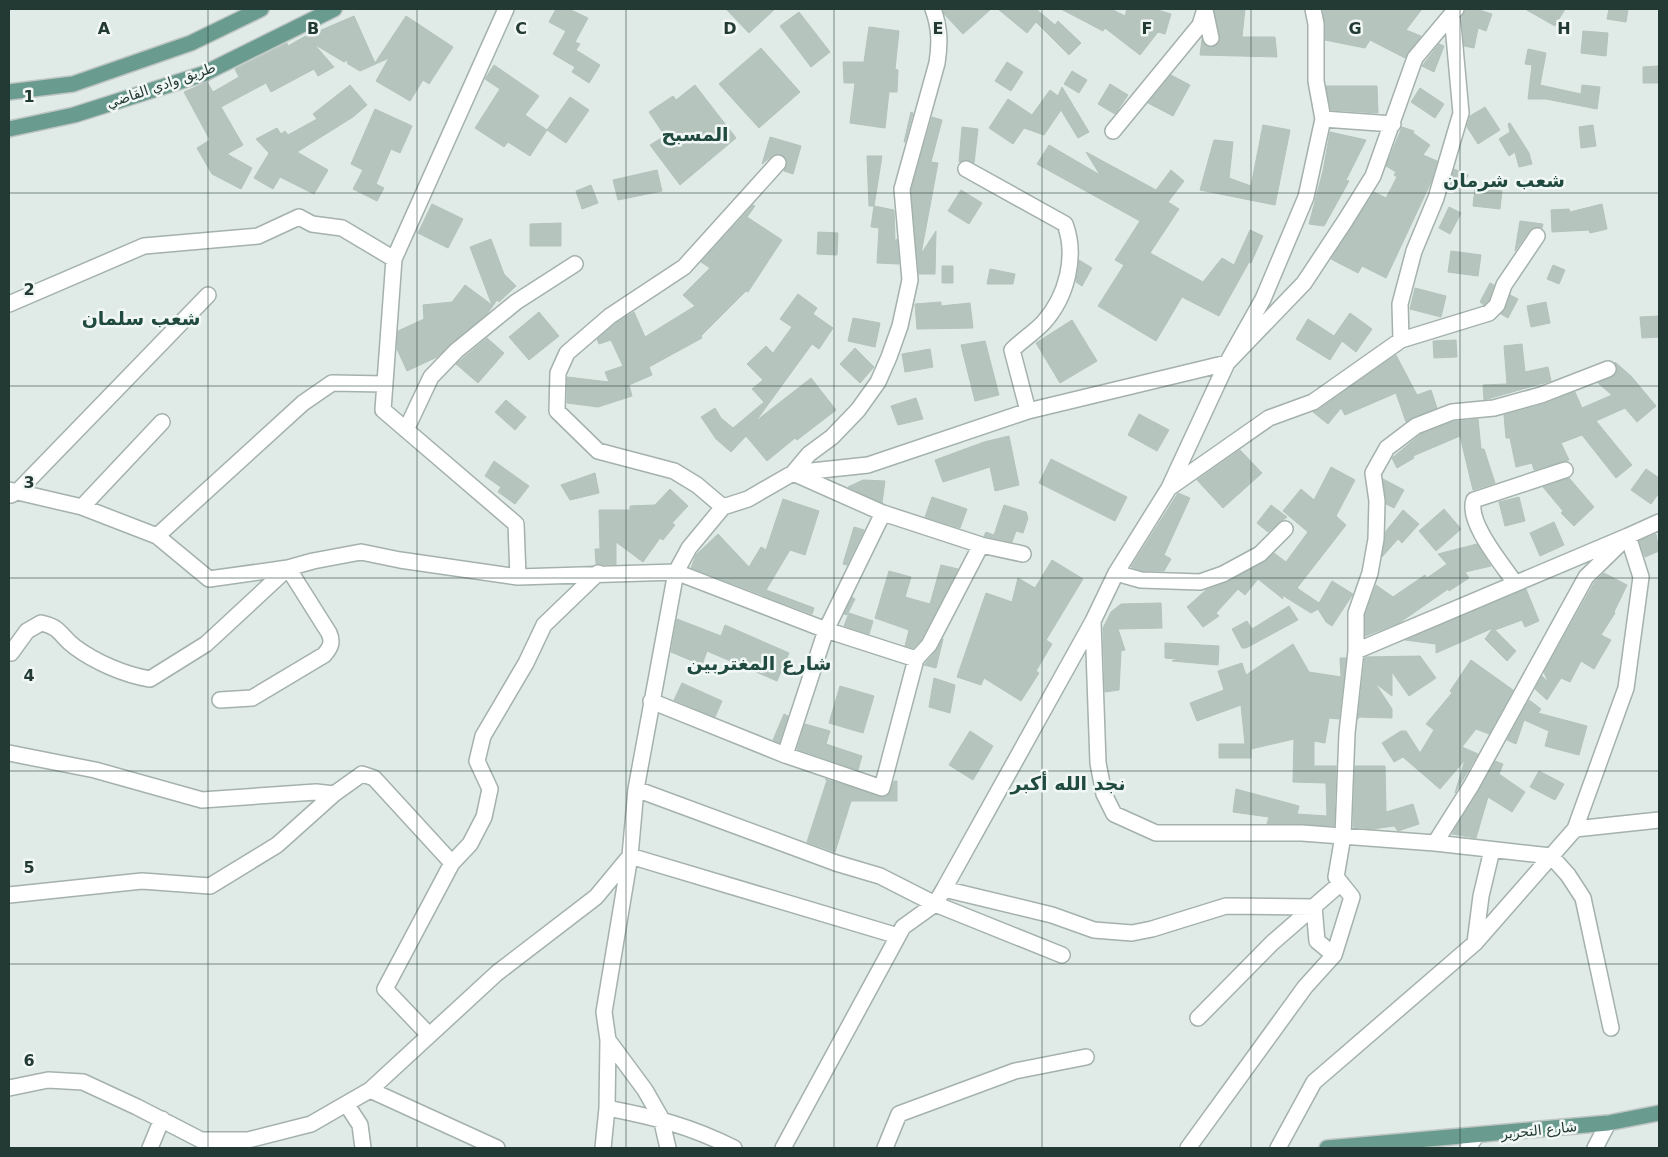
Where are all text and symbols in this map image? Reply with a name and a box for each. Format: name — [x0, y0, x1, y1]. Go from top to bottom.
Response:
text: A — [98, 19, 111, 38]
text: B — [307, 19, 319, 38]
text: C — [515, 19, 527, 38]
text: D — [723, 19, 737, 38]
text: E — [933, 19, 943, 38]
text: F — [1142, 19, 1152, 38]
text: G — [1348, 19, 1362, 38]
text: H — [1557, 19, 1571, 38]
street label: طريق وادي القاضي — [104, 59, 218, 112]
text: 1 — [23, 87, 35, 106]
district label: المسبح — [661, 123, 729, 146]
district label: شعب شرمان — [1443, 169, 1565, 192]
text: 2 — [23, 280, 35, 299]
district label: شعب سلمان — [82, 307, 200, 329]
text: 3 — [23, 473, 35, 492]
district label: شارع المغتربين — [686, 652, 832, 675]
text: 4 — [23, 666, 35, 685]
district label: نجد الله أكبر — [1009, 771, 1126, 795]
text: 5 — [23, 858, 35, 877]
text: 6 — [23, 1051, 35, 1070]
street label: شارع التحرير — [1499, 1118, 1578, 1143]

